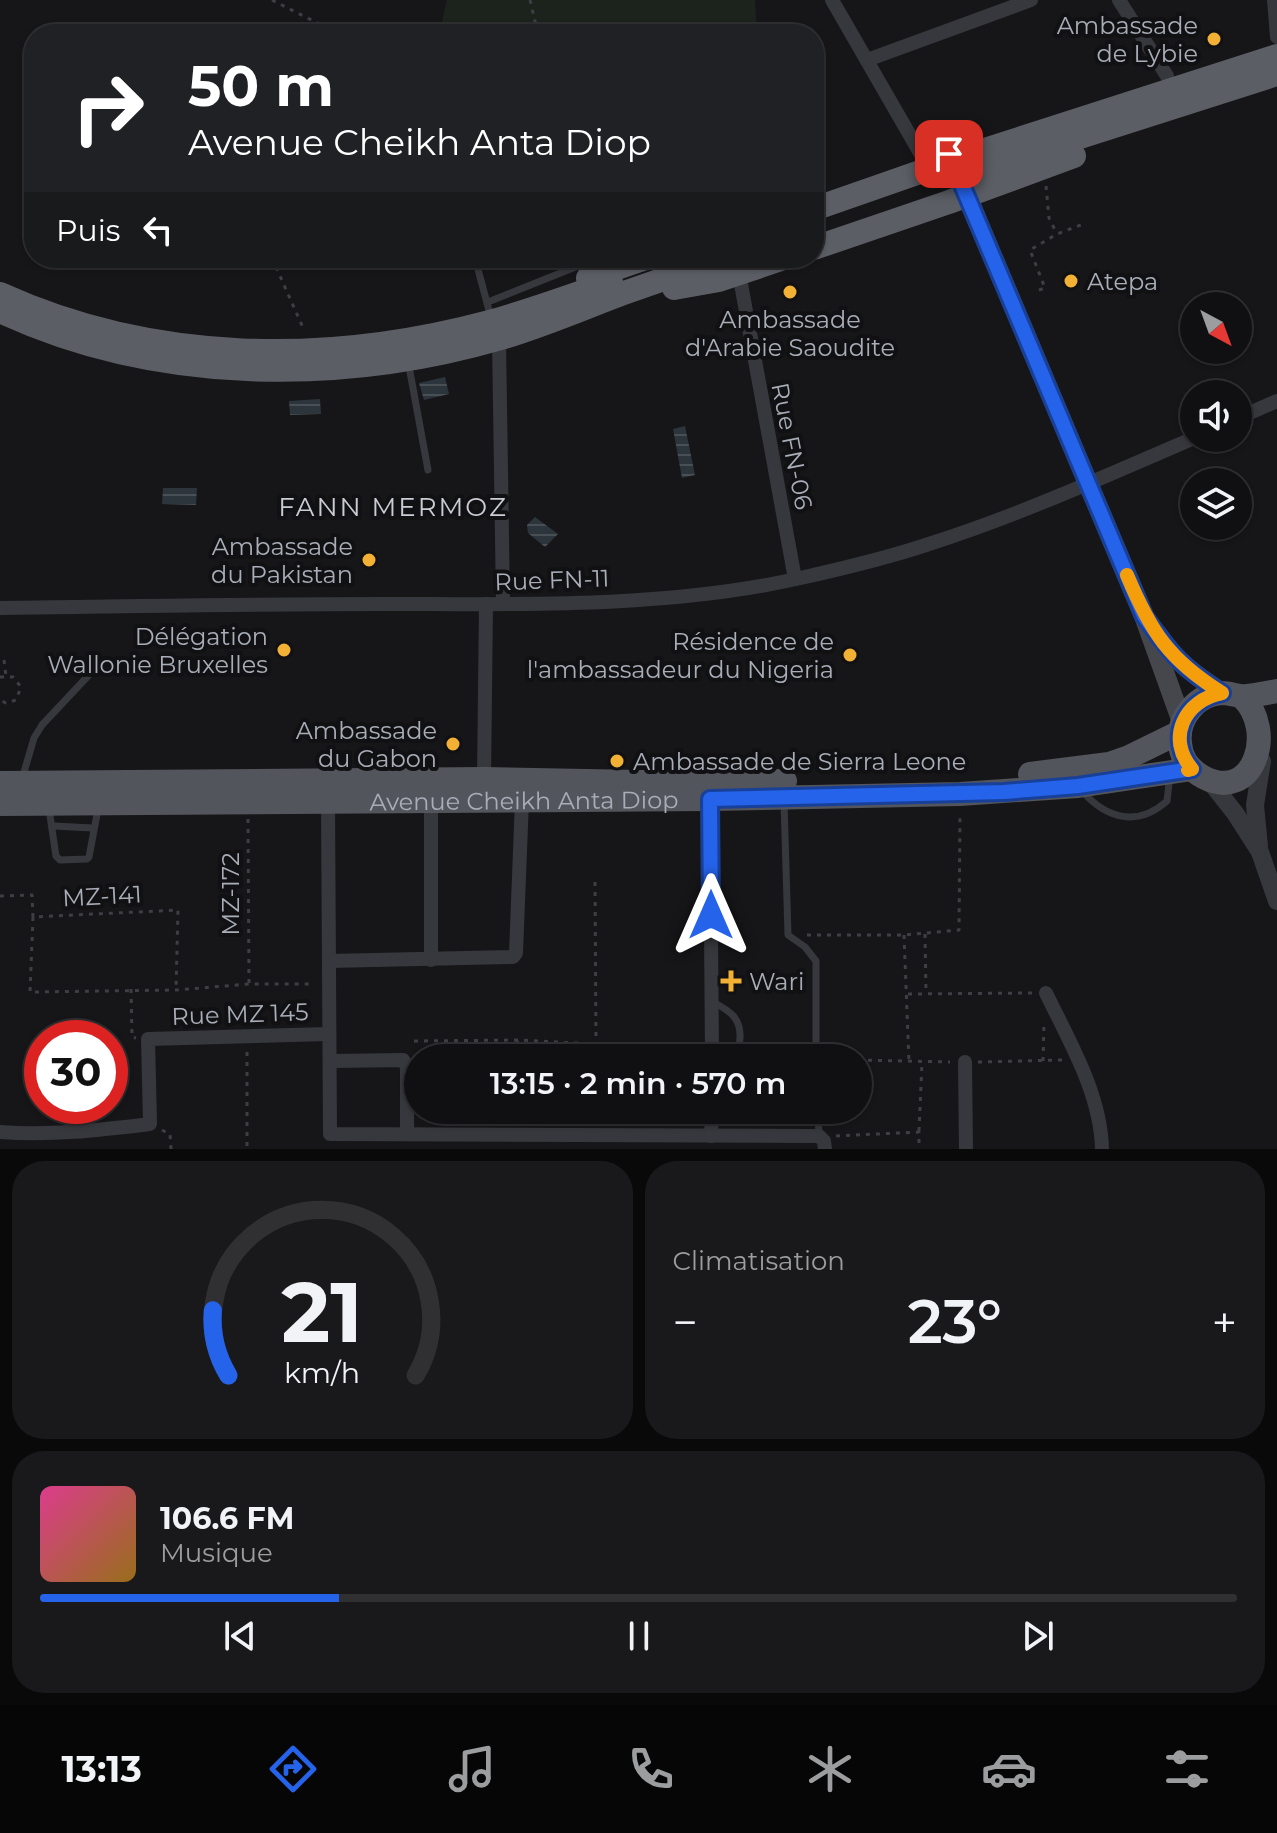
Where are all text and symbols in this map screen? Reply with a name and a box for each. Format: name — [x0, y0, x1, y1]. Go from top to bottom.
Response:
place label: Ambassade de Lybie — [1057, 11, 1198, 68]
marker: Ambassade de Lybie — [1205, 30, 1223, 48]
text: 50 m — [188, 52, 334, 120]
icon: right — [56, 56, 160, 160]
text: Avenue Cheikh Anta Diop — [188, 120, 651, 164]
pin — [915, 120, 983, 188]
icon: arrive — [927, 132, 971, 176]
icon: left — [136, 208, 180, 252]
text: Puis — [56, 212, 120, 249]
place label: Atepa — [1087, 267, 1158, 296]
marker: Atepa — [1062, 272, 1080, 290]
marker: Ambassade d'Arabie Saoudite — [781, 283, 799, 301]
north arrow — [1180, 292, 1252, 364]
map controls — [1180, 292, 1252, 540]
place label: Ambassade d'Arabie Saoudite — [685, 305, 895, 362]
street label: Rue FN-06 — [765, 380, 819, 512]
button: sound — [1180, 380, 1252, 452]
button: layers — [1180, 468, 1252, 540]
district label: FANN MERMOZ — [278, 491, 508, 523]
place label: Ambassade du Pakistan — [211, 532, 353, 589]
marker: Ambassade du Pakistan — [360, 551, 378, 569]
street label: Rue FN-11 — [494, 564, 610, 596]
place label: Délégation Wallonie Bruxelles — [47, 622, 268, 679]
place label: Résidence de l'ambassadeur du Nigeria — [527, 627, 834, 684]
marker: Délégation Wallonie Bruxelles — [275, 641, 293, 659]
marker: Résidence de l'ambassadeur du Nigeria — [841, 646, 859, 664]
place label: Ambassade du Gabon — [296, 716, 437, 773]
marker: Ambassade du Gabon — [444, 735, 462, 753]
place label: Ambassade de Sierra Leone — [633, 747, 966, 776]
marker: Ambassade de Sierra Leone — [608, 752, 626, 770]
street label: Avenue Cheikh Anta Diop — [369, 785, 679, 816]
street label: MZ-172 — [216, 852, 245, 936]
position arrow — [669, 873, 753, 957]
street label: MZ-141 — [62, 879, 142, 913]
place label: Wari — [749, 967, 804, 996]
marker: Wari — [720, 970, 742, 992]
street label: Rue MZ 145 — [171, 997, 309, 1031]
speed limit sign: 30 — [24, 1020, 128, 1124]
text: 13:15 · 2 min · 570 m — [490, 1065, 786, 1102]
text: Climatisation — [673, 1245, 845, 1277]
text: 21 — [281, 1261, 363, 1363]
text: 23° — [908, 1285, 1002, 1358]
text: − — [673, 1295, 698, 1349]
text: + — [1212, 1295, 1237, 1349]
text: km/h — [284, 1355, 360, 1390]
text: 106.6 FM — [160, 1500, 294, 1537]
text: Musique — [160, 1537, 273, 1569]
icon: previous — [218, 1614, 262, 1658]
icon: pause — [617, 1614, 661, 1658]
icon: next — [1016, 1614, 1060, 1658]
icon: directions — [265, 1741, 321, 1797]
icon: music — [444, 1741, 500, 1797]
icon: phone — [623, 1741, 679, 1797]
icon: climate — [802, 1741, 858, 1797]
icon: car — [981, 1741, 1037, 1797]
icon: filters — [1159, 1741, 1215, 1797]
text: 13:13 — [61, 1747, 142, 1791]

